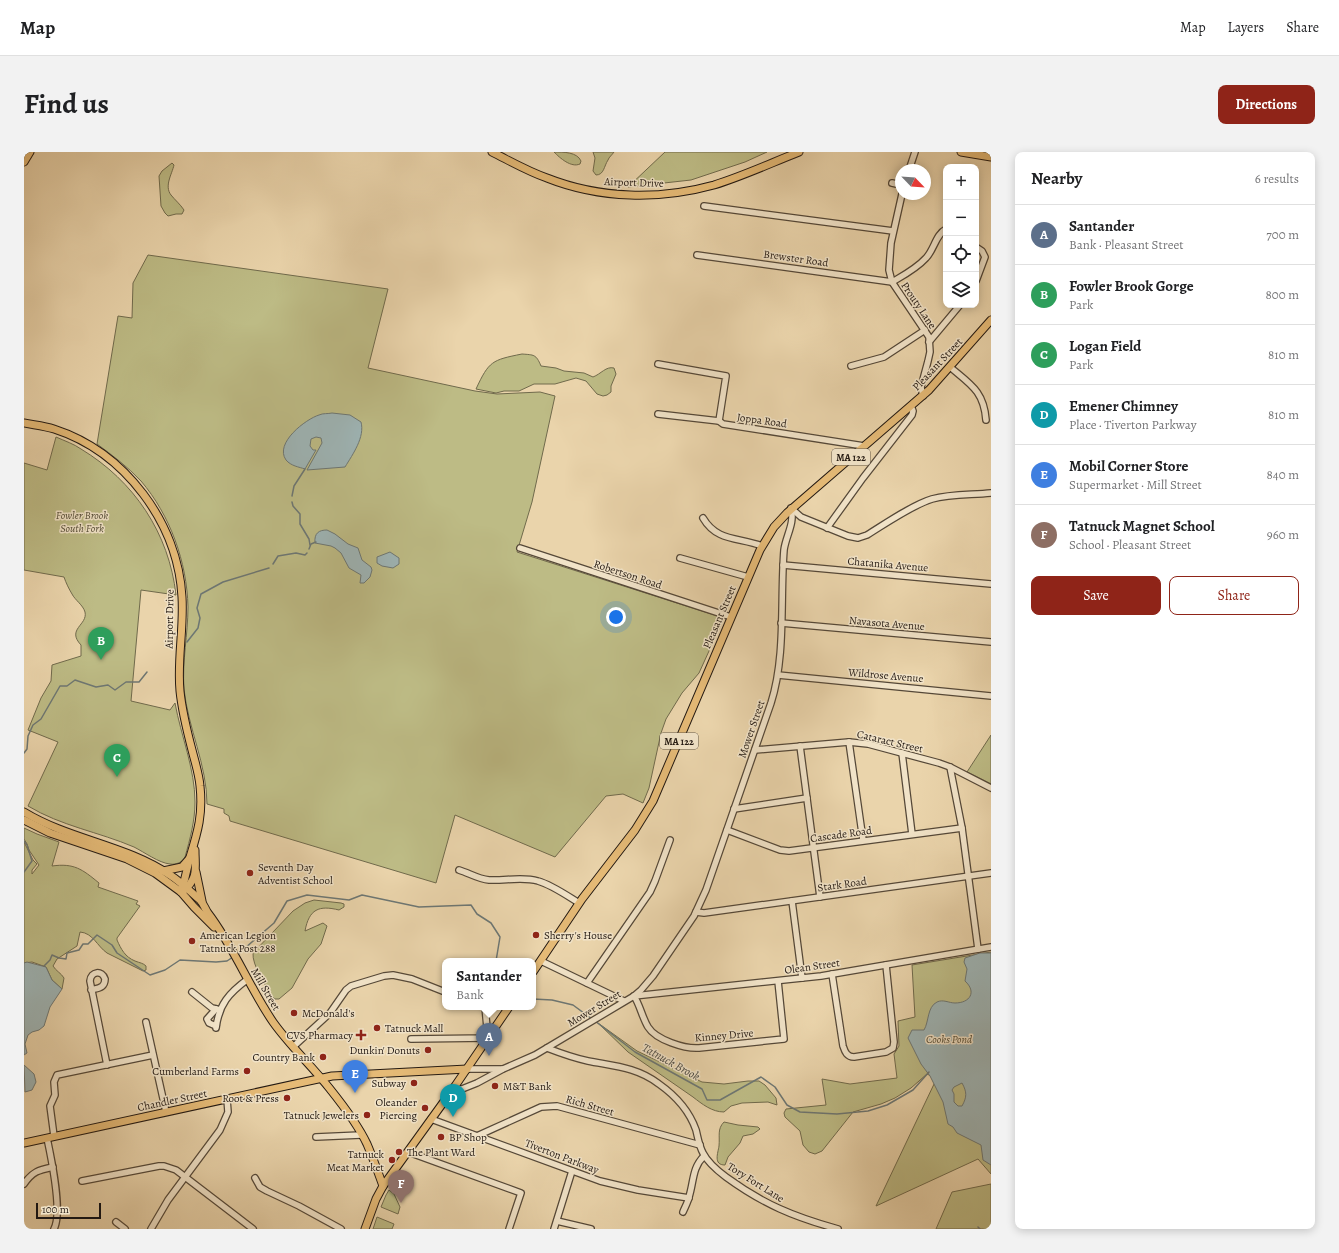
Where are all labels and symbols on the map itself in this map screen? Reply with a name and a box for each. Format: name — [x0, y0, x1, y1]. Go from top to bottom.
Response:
north arrow — [895, 164, 931, 200]
street label: Airport Drive — [603, 174, 664, 191]
street label: Brewster Road — [762, 247, 830, 270]
street label: Prouty Lane — [897, 279, 940, 332]
street label: Pleasant Street — [909, 334, 966, 394]
street label: Joppa Road — [736, 410, 788, 431]
road number: MA 122 — [832, 449, 870, 465]
park label: Fowler Brook South Fork — [56, 508, 108, 536]
street label: Chatanika Avenue — [847, 553, 929, 576]
street label: Robertson Road — [592, 556, 664, 593]
street label: Pleasant Street — [699, 583, 740, 651]
street label: Airport Drive — [161, 589, 178, 650]
your location — [606, 607, 626, 627]
street label: Navasota Avenue — [848, 613, 926, 634]
pin: B — [88, 627, 114, 660]
street label: Wildrose Avenue — [847, 665, 924, 686]
street label: Mower Street — [735, 698, 769, 760]
street label: Cataract Street — [855, 727, 925, 756]
road number: MA 122 — [660, 733, 698, 749]
pin: C — [104, 744, 130, 777]
street label: Cascade Road — [809, 823, 873, 846]
place label: Seventh Day Adventist School — [257, 860, 333, 888]
marker: Seventh Day Adventist School — [245, 868, 255, 878]
street label: Stark Road — [817, 874, 868, 895]
place label: American Legion Tatnuck Post 288 — [199, 928, 276, 956]
place label: Sherry's House — [544, 928, 612, 943]
marker: Sherry's House — [531, 930, 541, 940]
marker: American Legion Tatnuck Post 288 — [187, 936, 197, 946]
street label: Olean Street — [783, 955, 841, 978]
street label: Mill Street — [247, 965, 284, 1014]
street label: Mower Street — [565, 986, 624, 1030]
place label: McDonald's — [302, 1006, 355, 1021]
marker: McDonald's — [289, 1008, 299, 1018]
place label: Tatnuck Mall — [385, 1021, 444, 1036]
marker: Tatnuck Mall — [372, 1023, 382, 1033]
pin: A — [476, 1023, 502, 1056]
street label: Kinney Drive — [694, 1025, 754, 1046]
place label: CVS Pharmacy — [286, 1028, 353, 1043]
marker: CVS Pharmacy — [356, 1030, 366, 1040]
park label: Cooks Pond — [926, 1032, 972, 1047]
water label: Tatnuck Brook — [639, 1040, 703, 1085]
place label: Dunkin' Donuts — [349, 1043, 420, 1058]
marker: Dunkin' Donuts — [423, 1045, 433, 1055]
place label: Country Bank — [253, 1050, 316, 1065]
marker: Country Bank — [318, 1052, 328, 1062]
pin: E — [342, 1060, 368, 1093]
place label: Cumberland Farms — [152, 1064, 239, 1079]
marker: Cumberland Farms — [242, 1066, 252, 1076]
place label: Subway — [371, 1076, 406, 1091]
marker: Subway — [409, 1078, 419, 1088]
place label: M&T Bank — [503, 1079, 552, 1094]
marker: M&T Bank — [490, 1081, 500, 1091]
pin: D — [440, 1084, 466, 1117]
street label: Chandler Street — [136, 1086, 209, 1115]
place label: Root & Press — [222, 1091, 279, 1106]
street label: Rich Street — [564, 1091, 616, 1120]
marker: Root & Press — [282, 1093, 292, 1103]
place label: Oleander Piercing — [376, 1095, 417, 1123]
marker: Oleander Piercing — [420, 1103, 430, 1113]
place label: Tatnuck Jewelers — [284, 1108, 359, 1123]
marker: Tatnuck Jewelers — [362, 1110, 372, 1120]
place label: BP Shop — [449, 1130, 487, 1145]
marker: BP Shop — [436, 1132, 446, 1142]
street label: Tiverton Parkway — [523, 1135, 601, 1177]
place label: The Plant Ward — [407, 1145, 475, 1160]
place label: Tatnuck Meat Market — [327, 1147, 385, 1175]
marker: The Plant Ward — [394, 1147, 404, 1157]
marker: Tatnuck Meat Market — [387, 1155, 397, 1165]
street label: Tory Fort Lane — [724, 1159, 787, 1206]
pin: F — [388, 1170, 414, 1203]
scale bar — [36, 1201, 101, 1220]

